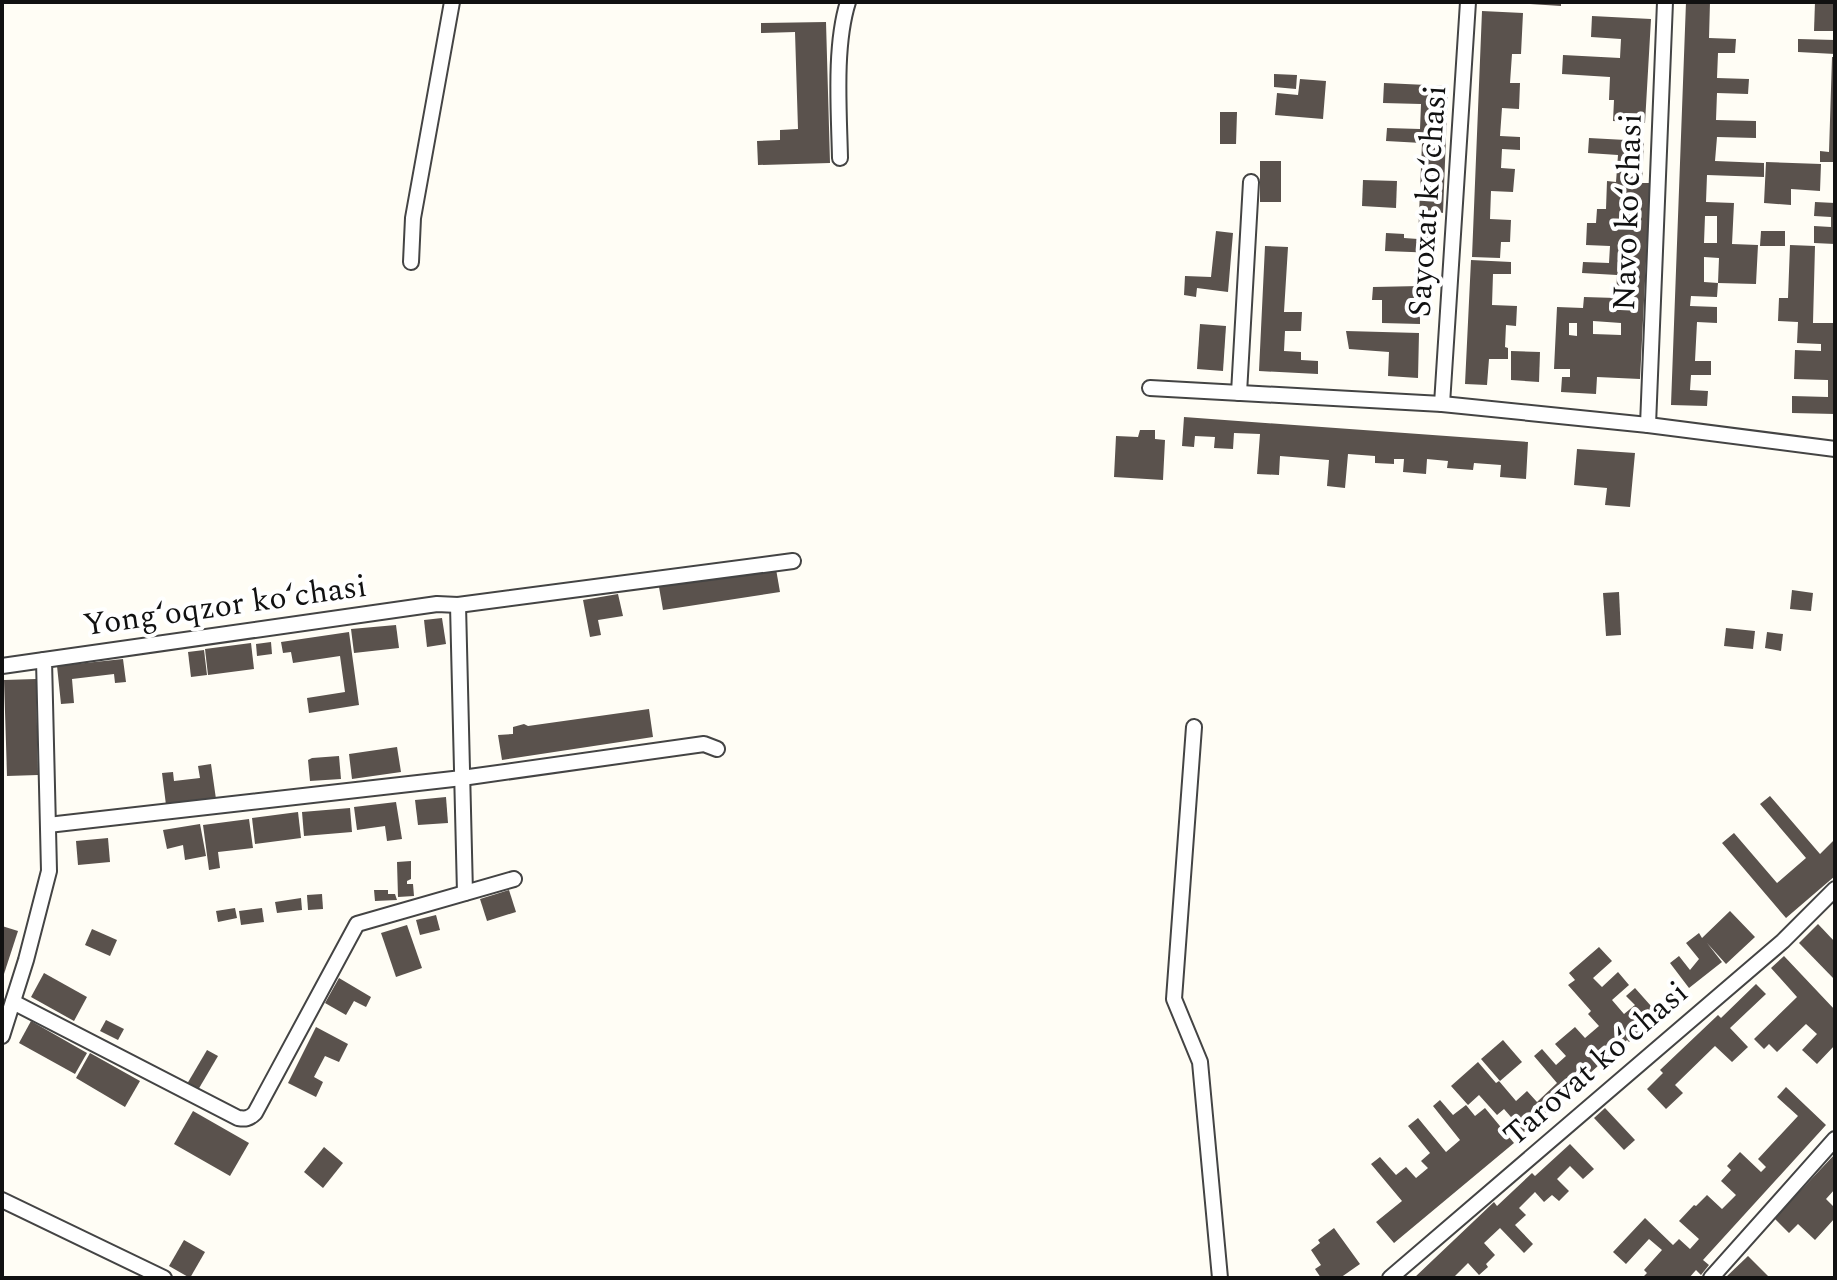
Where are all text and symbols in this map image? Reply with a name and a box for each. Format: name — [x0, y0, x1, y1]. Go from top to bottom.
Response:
street label: Sayoxat koʻchasi — [1395, 84, 1461, 318]
street label: Navo koʻchasi — [1600, 113, 1656, 311]
street label: Yongʻoqzor koʻchasi — [80, 562, 370, 650]
street label: Tarovat koʻchasi — [1492, 969, 1700, 1159]

